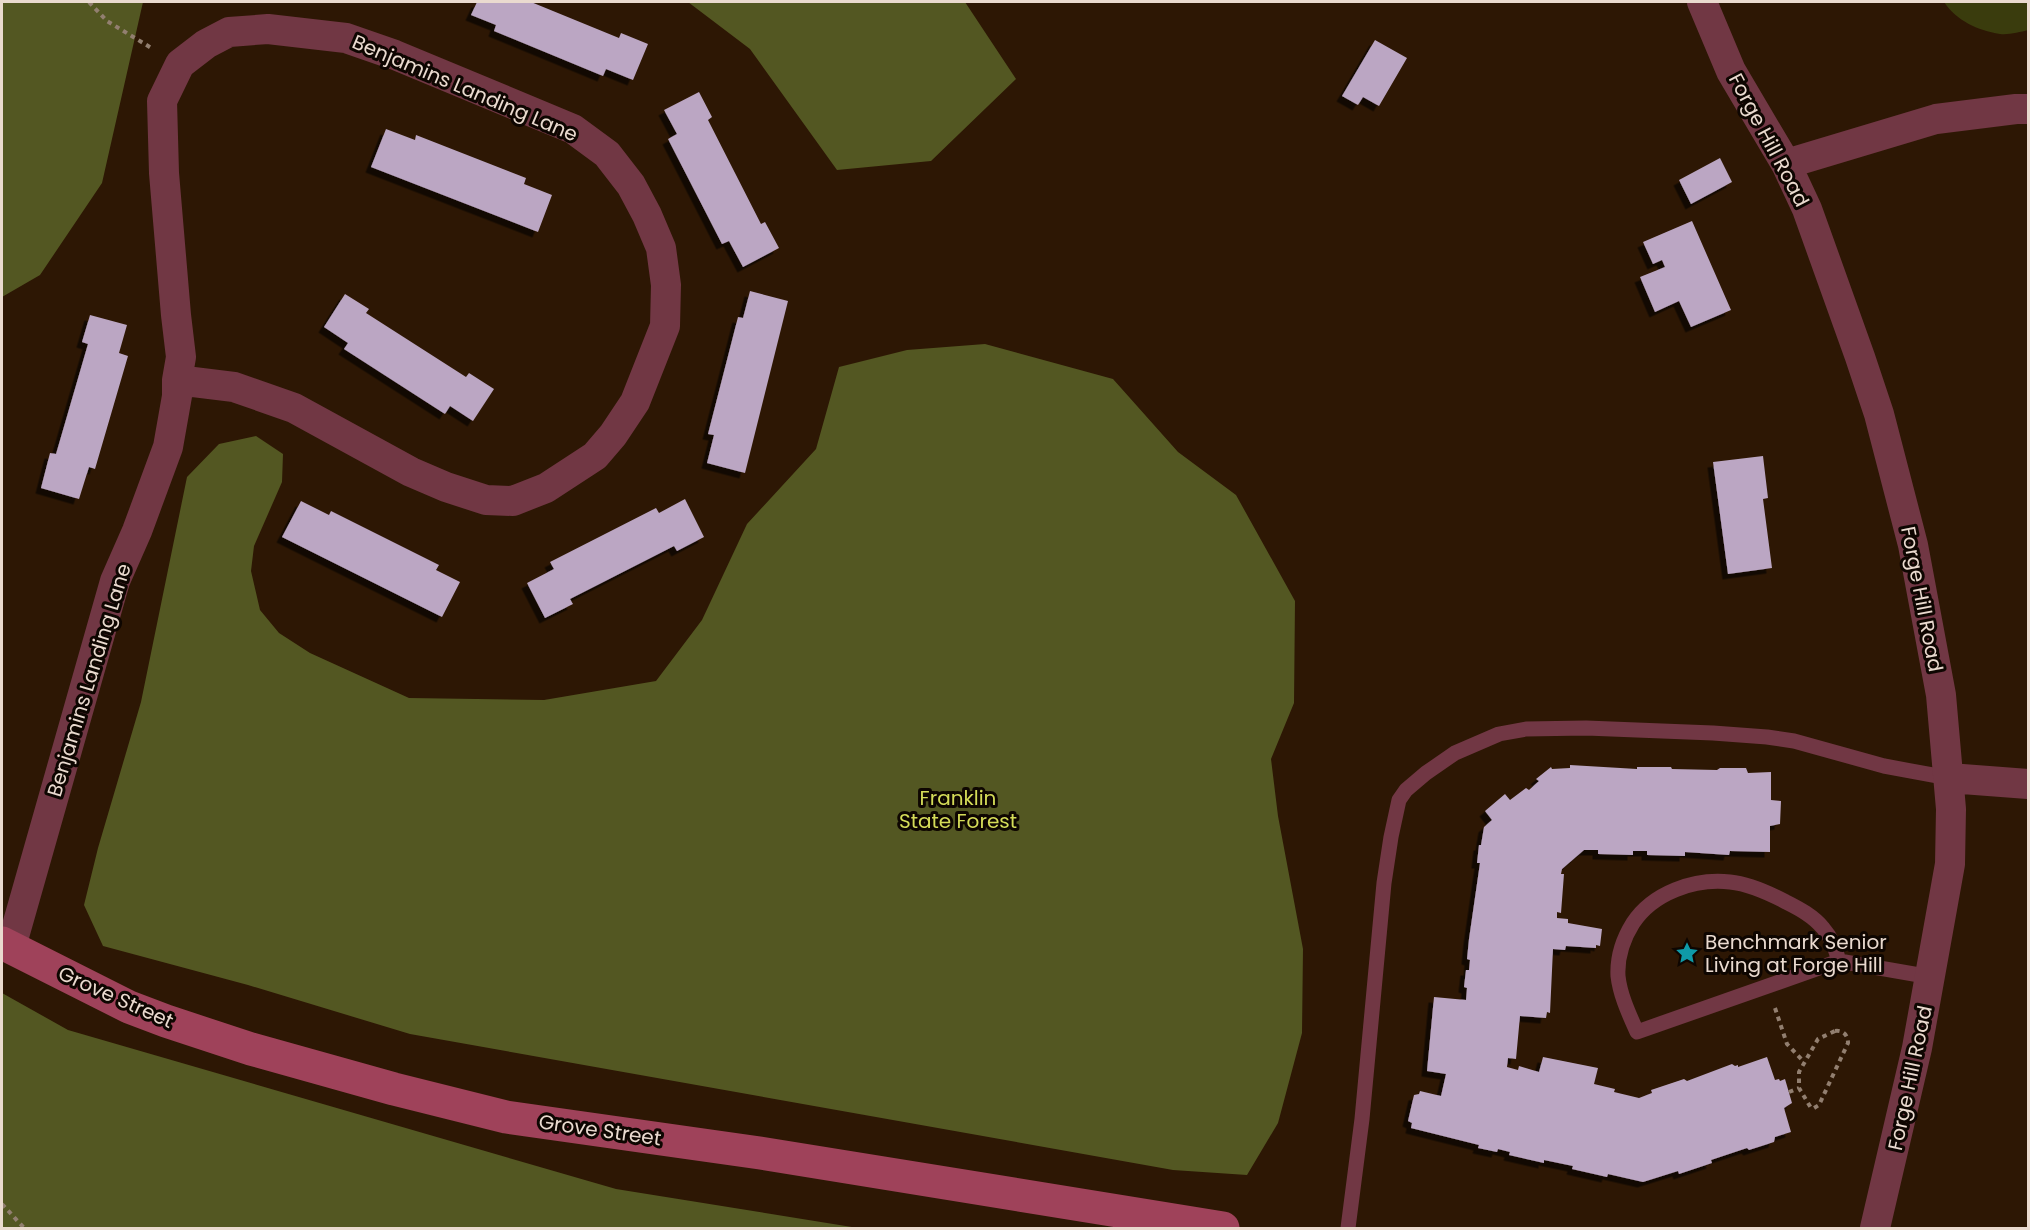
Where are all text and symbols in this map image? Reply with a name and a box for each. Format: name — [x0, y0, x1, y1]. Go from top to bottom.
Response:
street label: Benjamins Landing Lane — [348, 28, 582, 148]
street label: Forge Hill Road — [1722, 68, 1816, 212]
street label: Forge Hill Road — [1894, 524, 1950, 674]
street label: Benjamins Landing Lane — [40, 560, 138, 800]
park label: Franklin State Forest — [899, 784, 1017, 835]
place label: Benchmark Senior Living at Forge Hill — [1705, 928, 1887, 979]
place icon: Benchmark Senior Living at Forge Hill — [1674, 940, 1700, 966]
street label: Grove Street — [54, 959, 178, 1035]
street label: Forge Hill Road — [1881, 1003, 1939, 1153]
street label: Grove Street — [537, 1108, 663, 1152]

